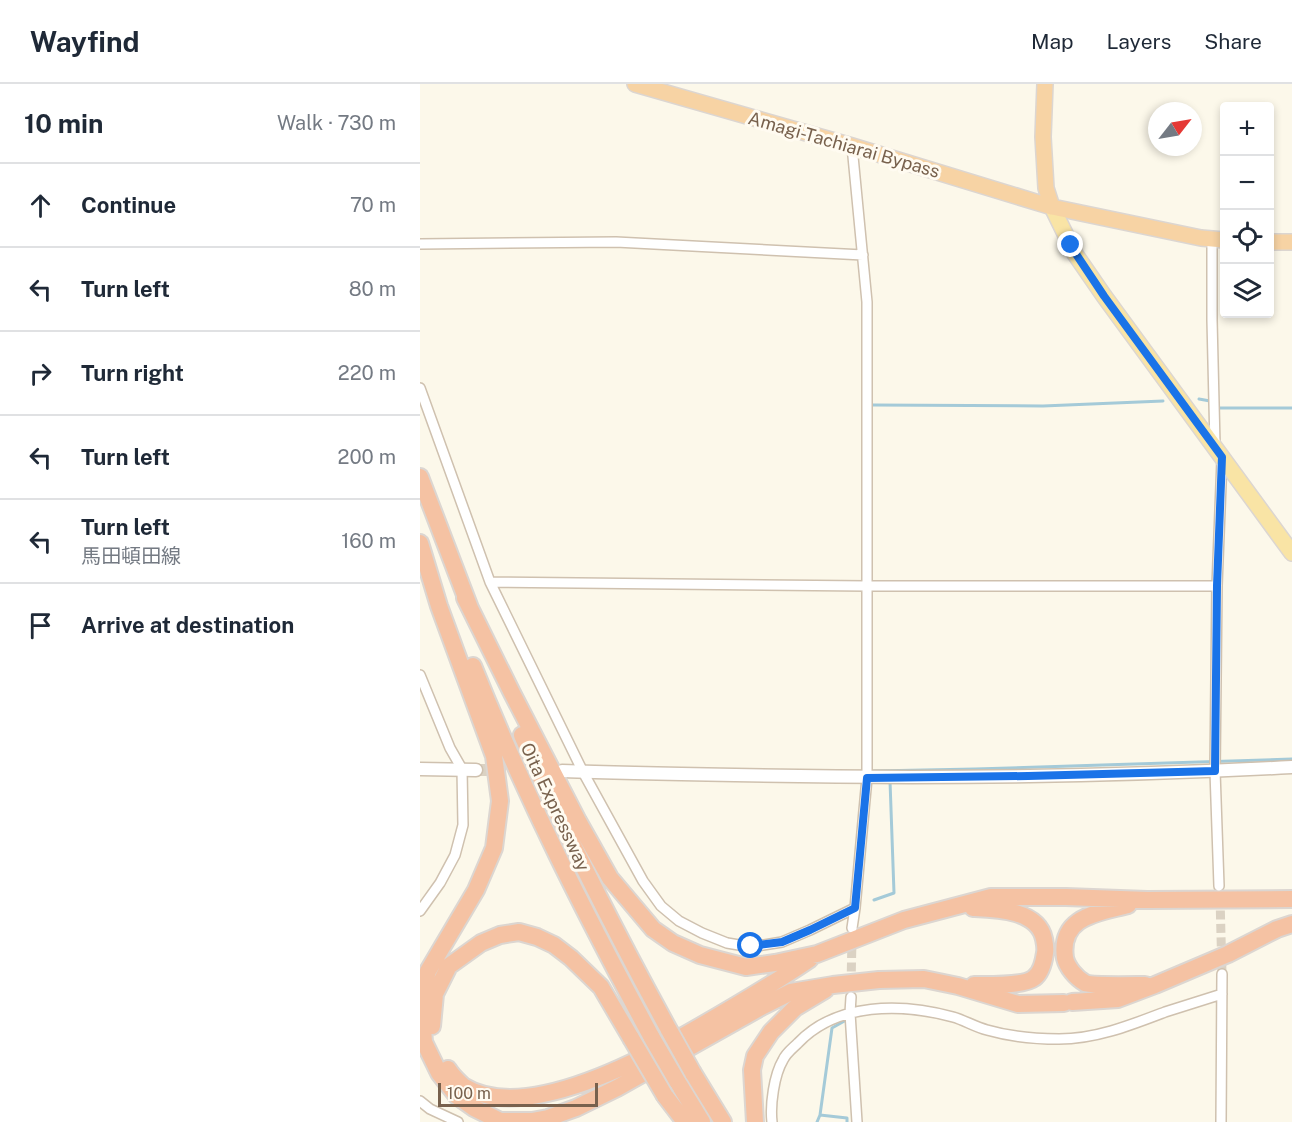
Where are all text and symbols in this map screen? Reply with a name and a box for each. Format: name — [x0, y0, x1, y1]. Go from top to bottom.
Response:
text: Wayfind — [30, 25, 140, 58]
text: Map — [1031, 29, 1074, 54]
text: Layers — [1107, 29, 1171, 54]
text: Share — [1204, 29, 1262, 54]
north arrow — [1148, 102, 1202, 156]
map controls — [1220, 102, 1274, 318]
button: + — [1220, 102, 1274, 156]
street label: Amagi-Tachiarai Bypass — [746, 107, 942, 182]
text: 10 min — [24, 108, 103, 139]
text: Walk · 730 m — [277, 111, 396, 135]
button: − — [1220, 156, 1274, 210]
icon: ahead — [24, 189, 57, 222]
text: Continue — [81, 192, 176, 218]
text: 70 m — [350, 193, 396, 217]
button: locate — [1220, 210, 1274, 264]
route end — [1057, 231, 1083, 257]
button: layers — [1220, 264, 1274, 318]
icon: left — [24, 273, 57, 306]
text: Turn left — [81, 276, 170, 302]
text: 80 m — [349, 277, 396, 301]
icon: right — [24, 357, 57, 390]
text: Turn right — [81, 360, 184, 386]
text: 220 m — [338, 361, 396, 385]
icon: left — [24, 441, 57, 474]
text: Turn left — [81, 444, 170, 470]
text: 200 m — [338, 445, 396, 469]
text: Turn left — [81, 514, 170, 540]
icon: left — [24, 525, 57, 558]
text: 160 m — [341, 529, 396, 553]
text: 馬田頓田線 — [81, 544, 181, 568]
icon: arrive — [24, 609, 57, 642]
text: Arrive at destination — [81, 612, 294, 638]
street label: Oita Expressway — [517, 739, 594, 875]
route start — [737, 932, 763, 958]
scale bar — [438, 1080, 598, 1108]
text: 100 m — [447, 1084, 491, 1103]

